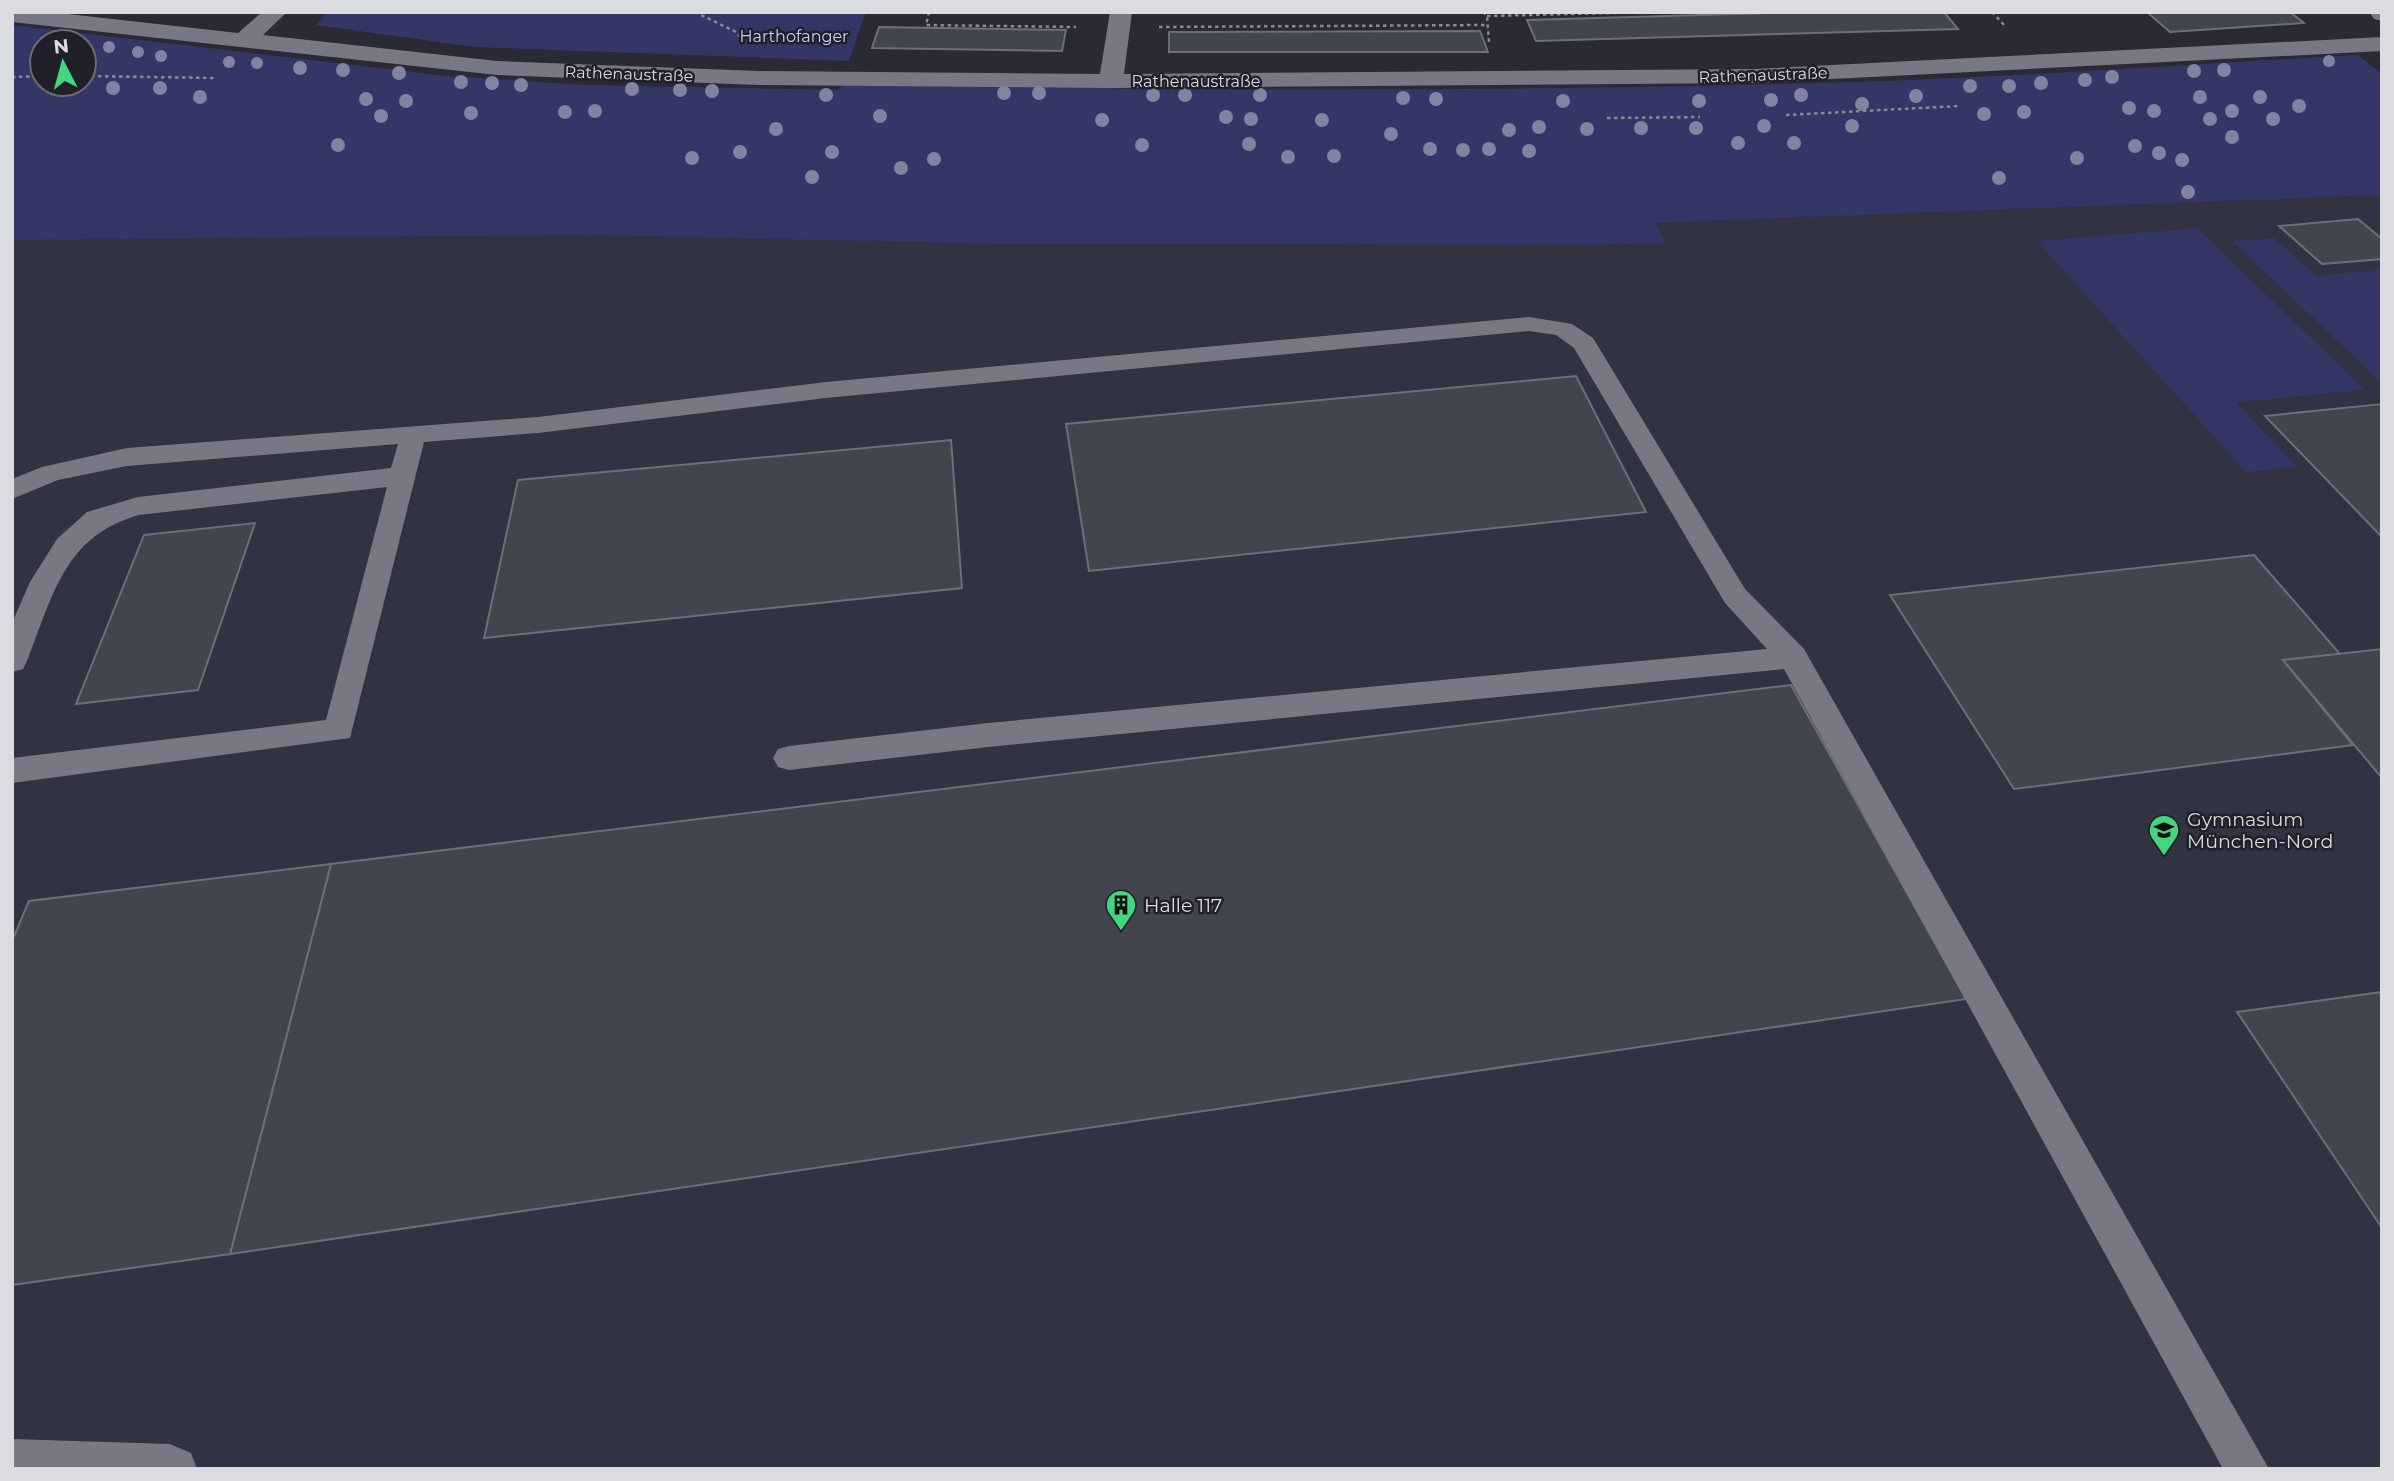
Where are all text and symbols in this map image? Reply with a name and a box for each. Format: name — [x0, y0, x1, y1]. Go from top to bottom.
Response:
park label: Harthofanger — [739, 27, 849, 46]
north arrow — [28, 28, 98, 98]
text: N — [52, 34, 70, 59]
street label: Rathenaustraße — [564, 62, 694, 86]
street label: Rathenaustraße — [1698, 63, 1828, 87]
street label: Rathenaustraße — [1132, 72, 1260, 91]
place label: Gymnasium München-Nord — [2187, 808, 2333, 853]
school or university icon: Gymnasium München-Nord — [2147, 813, 2181, 857]
building icon: Halle 117 — [1104, 888, 1138, 932]
place label: Halle 117 — [1144, 894, 1222, 917]

